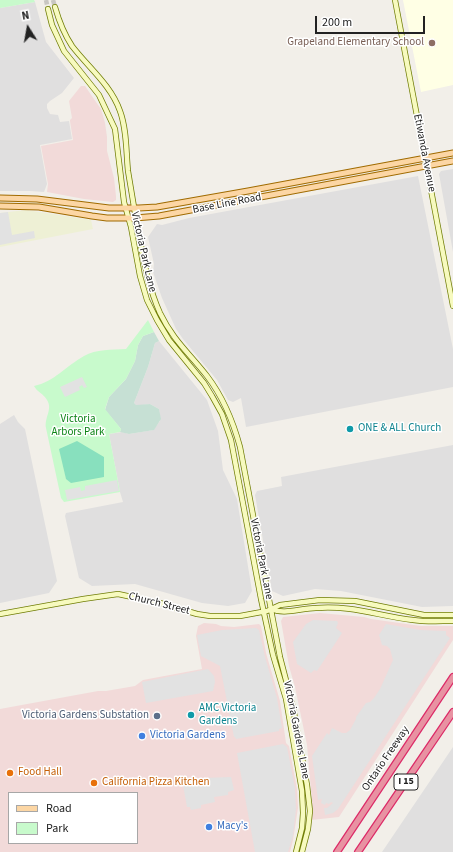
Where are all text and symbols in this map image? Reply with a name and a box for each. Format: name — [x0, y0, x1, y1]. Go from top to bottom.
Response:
north arrow — [8, 8, 48, 48]
text: N — [21, 8, 31, 24]
scale bar — [317, 8, 427, 34]
text: 200 m — [322, 14, 352, 31]
place label: Grapeland Elementary School — [287, 36, 424, 50]
marker: Grapeland Elementary School — [427, 38, 437, 48]
street label: Etiwanda Avenue — [410, 113, 438, 193]
street label: Base Line Road — [192, 191, 262, 217]
street label: Victoria Park Lane — [127, 210, 159, 294]
park label: Victoria Arbors Park — [52, 413, 104, 439]
place label: ONE & ALL Church — [358, 422, 441, 436]
marker: ONE & ALL Church — [345, 424, 355, 434]
street label: Victoria Park Lane — [247, 517, 275, 601]
street label: Church Street — [127, 590, 191, 618]
street label: Victoria Gardens Lane — [280, 680, 312, 780]
place label: AMC Victoria Gardens — [199, 702, 256, 728]
place label: Victoria Gardens Substation — [22, 709, 149, 723]
marker: AMC Victoria Gardens — [186, 710, 196, 720]
marker: Victoria Gardens Substation — [152, 711, 162, 721]
street label: Ontario Freeway — [359, 724, 413, 794]
place label: Victoria Gardens — [150, 729, 225, 743]
marker: Victoria Gardens — [137, 731, 147, 741]
place label: Food Hall — [18, 766, 62, 780]
marker: Food Hall — [5, 768, 15, 778]
road number: I 15 — [394, 774, 418, 790]
place label: California Pizza Kitchen — [102, 776, 210, 790]
marker: California Pizza Kitchen — [89, 778, 99, 788]
legend — [8, 792, 138, 844]
text: Road — [46, 800, 72, 817]
text: Park — [46, 820, 68, 837]
place label: Macy's — [217, 820, 248, 834]
marker: Macy's — [204, 822, 214, 832]

